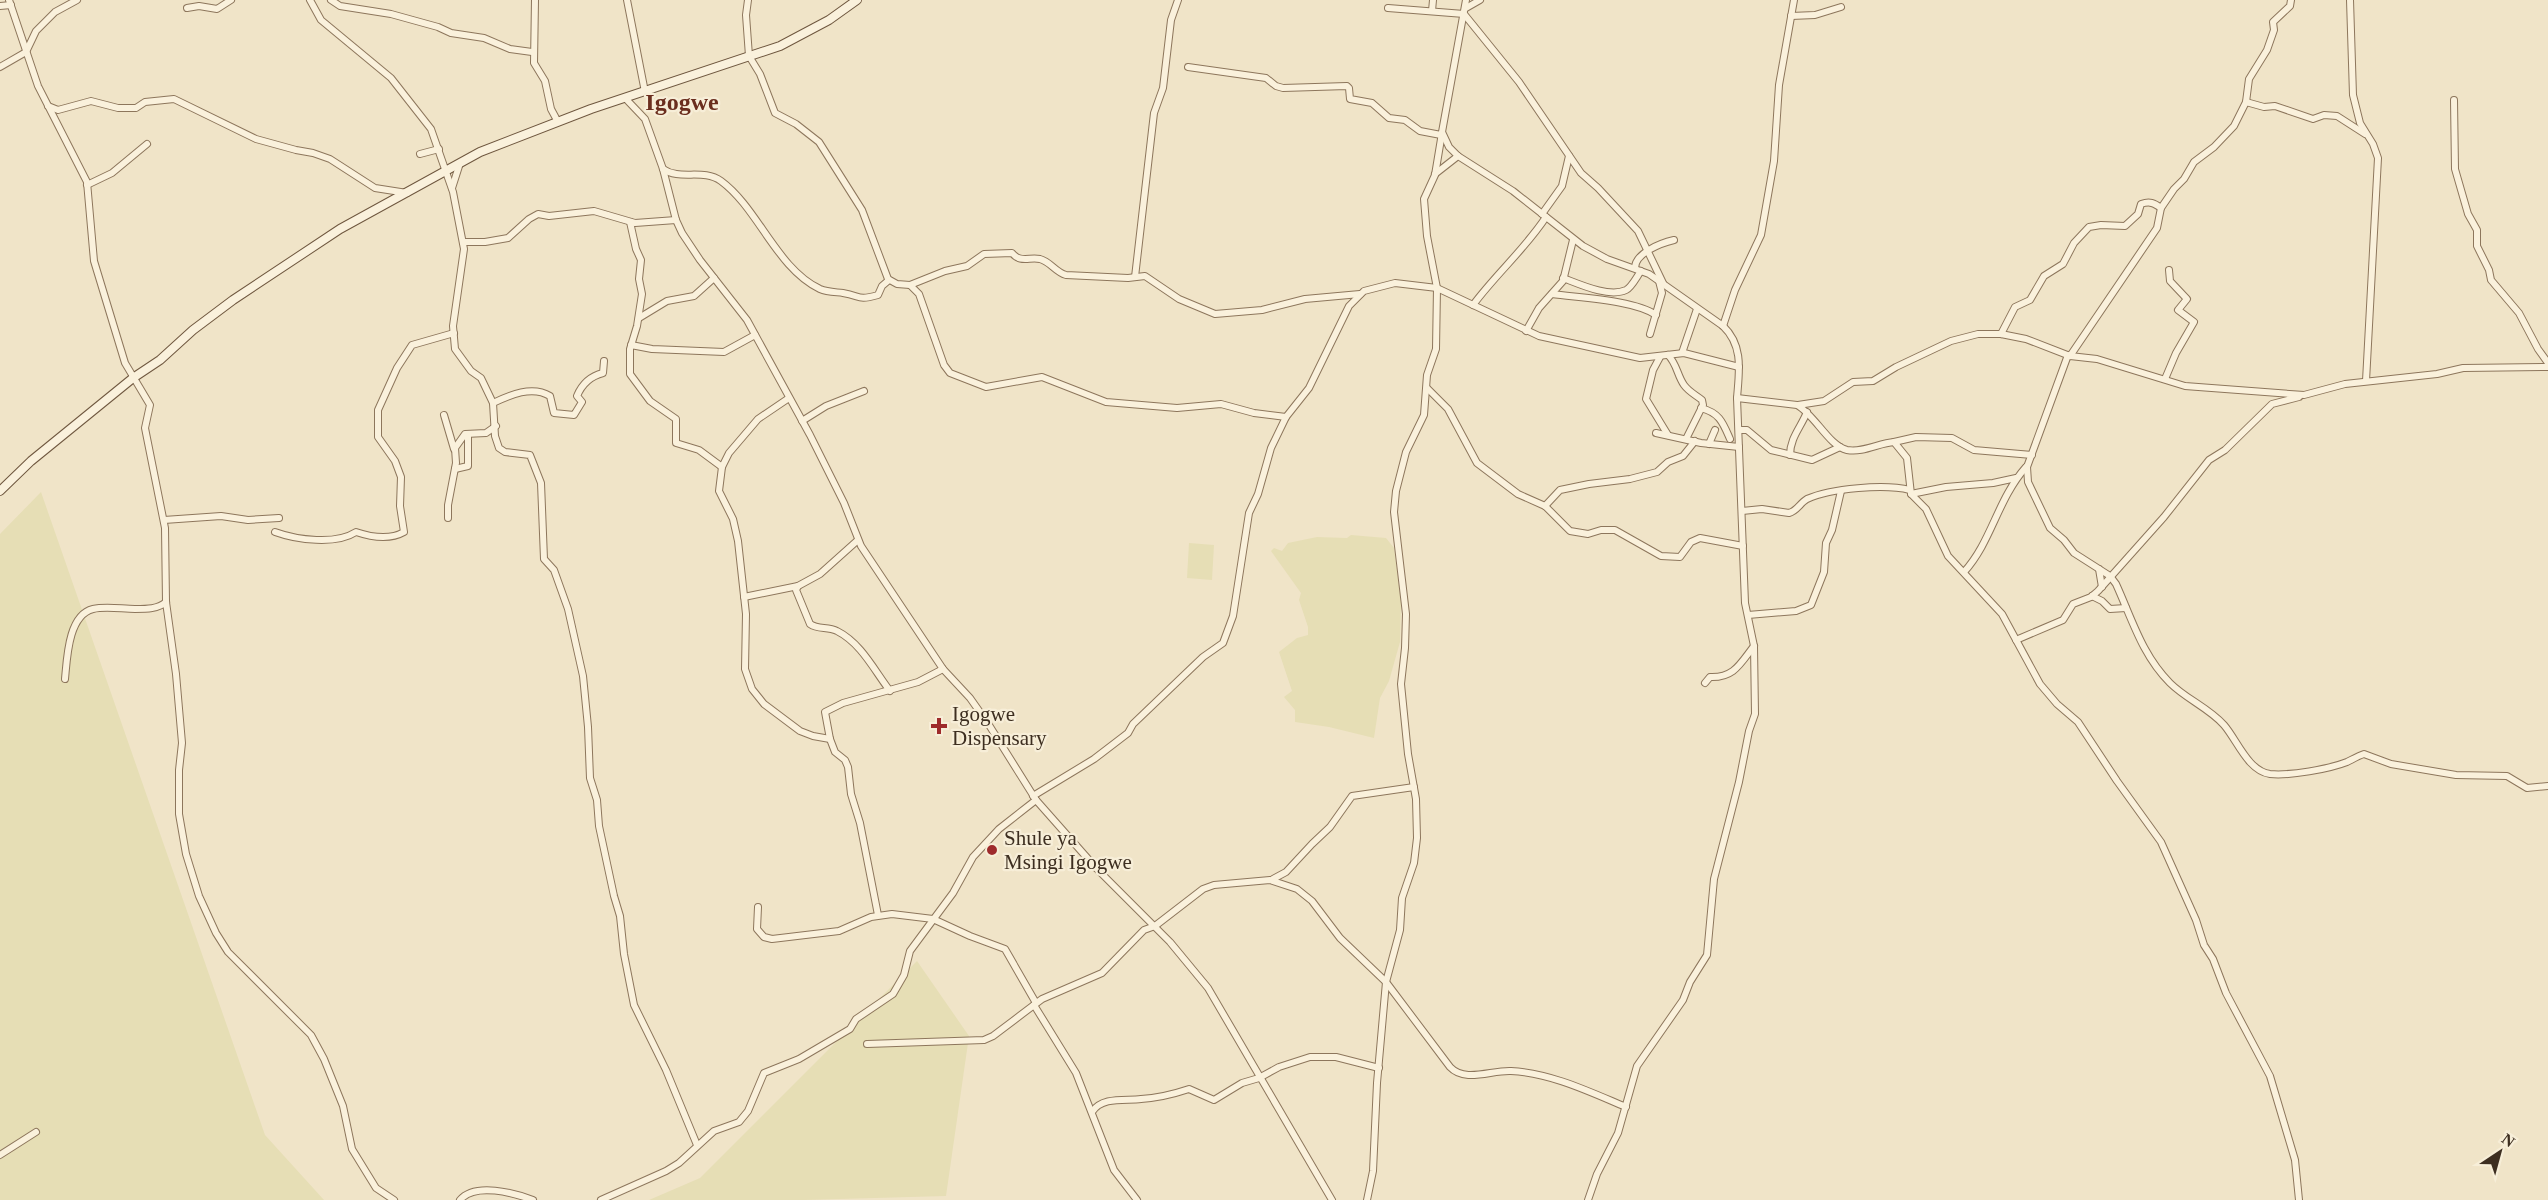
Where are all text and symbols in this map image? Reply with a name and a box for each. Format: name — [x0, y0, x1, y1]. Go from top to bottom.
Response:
district label: Igogwe — [645, 89, 719, 115]
place label: Igogwe Dispensary — [952, 702, 1047, 750]
marker: Igogwe Dispensary — [930, 717, 948, 735]
place label: Shule ya Msingi Igogwe — [1004, 826, 1132, 874]
marker: Shule ya Msingi Igogwe — [985, 843, 999, 857]
north arrow — [2470, 1122, 2530, 1182]
text: N — [2499, 1130, 2519, 1151]

